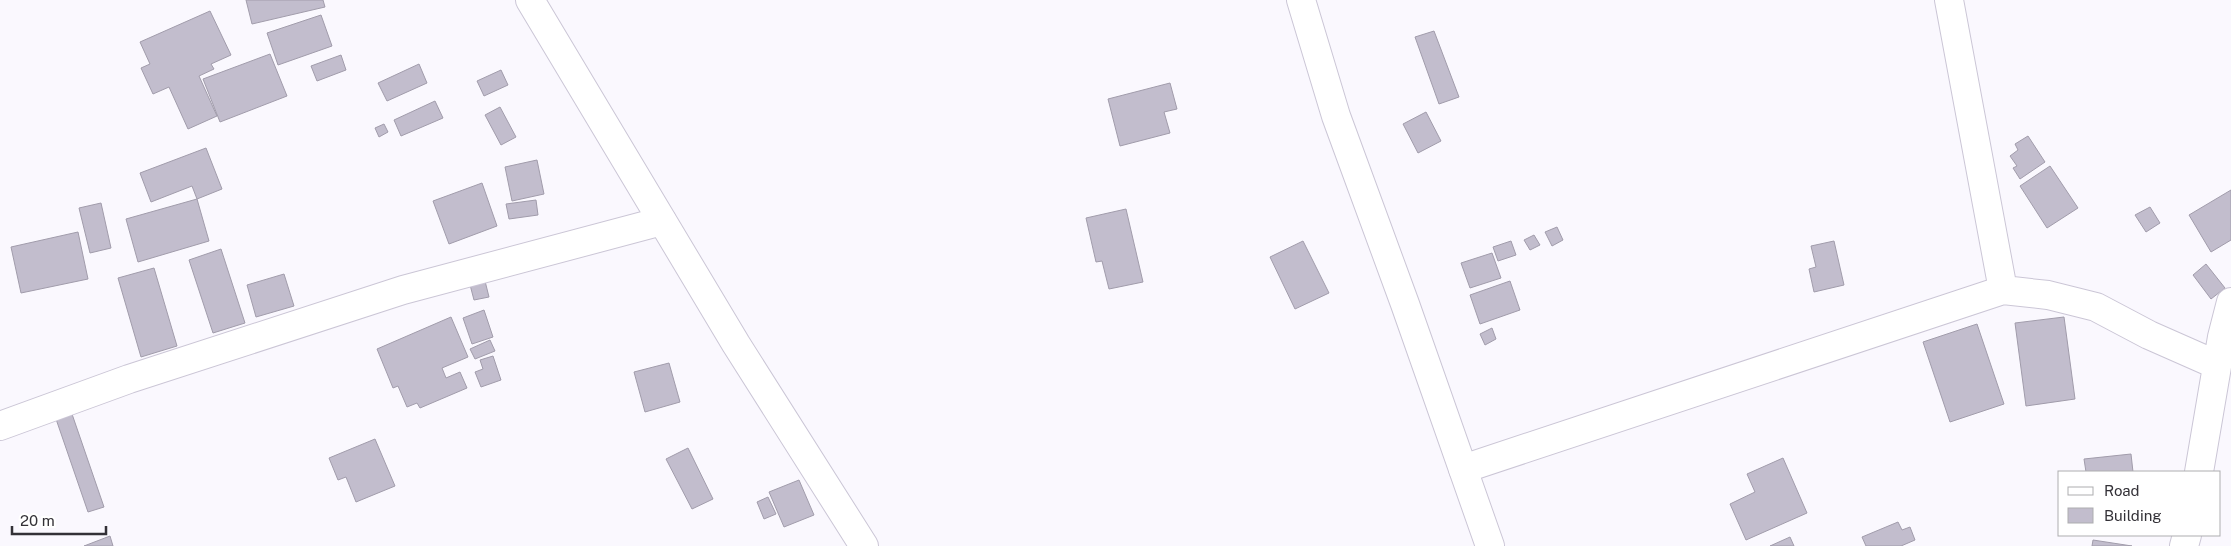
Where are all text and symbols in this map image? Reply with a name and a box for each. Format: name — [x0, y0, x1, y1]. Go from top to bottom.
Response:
legend — [2058, 471, 2221, 536]
text: Road — [2104, 482, 2140, 499]
scale bar — [12, 504, 106, 536]
text: Building — [2104, 507, 2162, 524]
text: 20 m — [20, 512, 55, 529]

